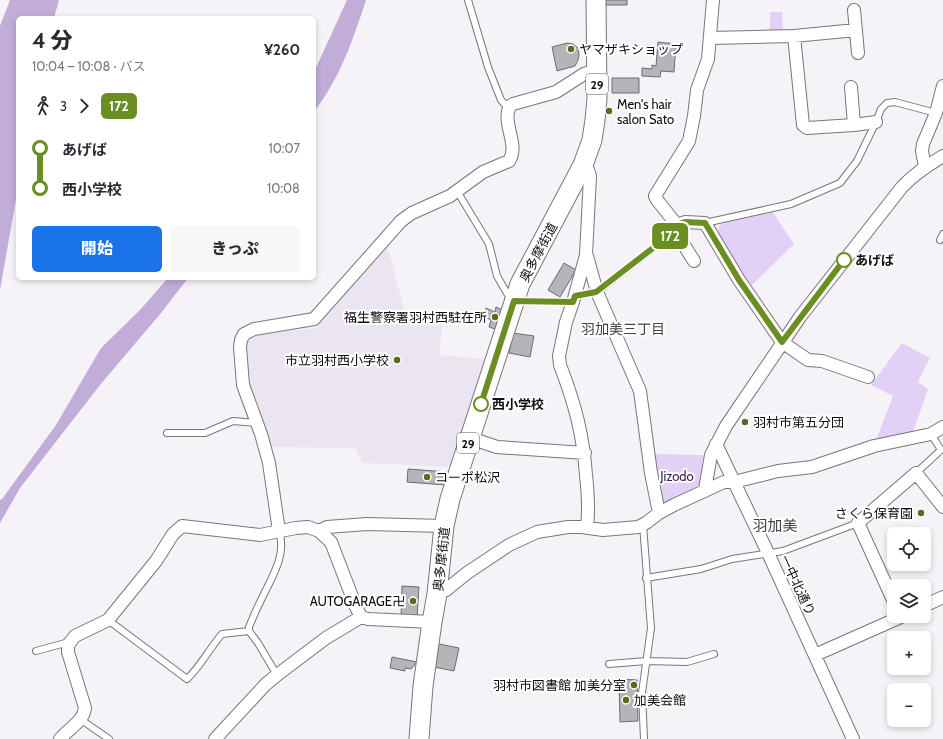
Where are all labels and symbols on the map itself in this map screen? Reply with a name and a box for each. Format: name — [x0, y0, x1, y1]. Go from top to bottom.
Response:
place label: ヤマザキショップ — [579, 41, 683, 57]
marker: ヤマザキショップ — [566, 44, 576, 54]
road number: 29 — [586, 74, 608, 94]
place label: Men's hair salon Sato — [617, 96, 674, 127]
marker: Men's hair salon Sato — [604, 106, 614, 116]
street label: 奥多摩街道 — [516, 220, 560, 284]
line badge: 172 — [647, 223, 693, 249]
marker: あげば — [836, 252, 852, 268]
place label: あげば — [855, 252, 894, 268]
place label: 福生警察署羽村西駐在所 — [344, 309, 487, 325]
marker: 福生警察署羽村西駐在所 — [490, 312, 500, 322]
district label: 羽加美三丁目 — [581, 320, 665, 338]
place label: 市立羽村西小学校 — [285, 352, 389, 368]
marker: 市立羽村西小学校 — [392, 355, 402, 365]
marker: 西小学校 — [473, 396, 489, 412]
place label: 西小学校 — [492, 396, 544, 412]
place label: 羽村市第五分団 — [753, 414, 844, 430]
marker: 羽村市第五分団 — [740, 417, 750, 427]
road number: 29 — [457, 433, 479, 453]
park label: Jizodo — [659, 468, 694, 484]
place label: コーポ松沢 — [435, 469, 500, 485]
marker: コーポ松沢 — [422, 472, 432, 482]
place label: さくら保育園 — [835, 505, 913, 521]
marker: さくら保育園 — [916, 508, 926, 518]
district label: 羽加美 — [752, 517, 798, 535]
street label: 奥多摩街道 — [430, 526, 452, 592]
street label: 一中北通り — [777, 552, 819, 618]
place label: AUTOGARAGE卍 — [310, 593, 405, 609]
marker: AUTOGARAGE卍 — [408, 596, 418, 606]
place label: 羽村市図書館 加美分室 — [493, 677, 626, 693]
marker: 羽村市図書館 加美分室 — [629, 680, 639, 690]
place label: 加美会館 — [634, 692, 686, 708]
marker: 加美会館 — [621, 695, 631, 705]

